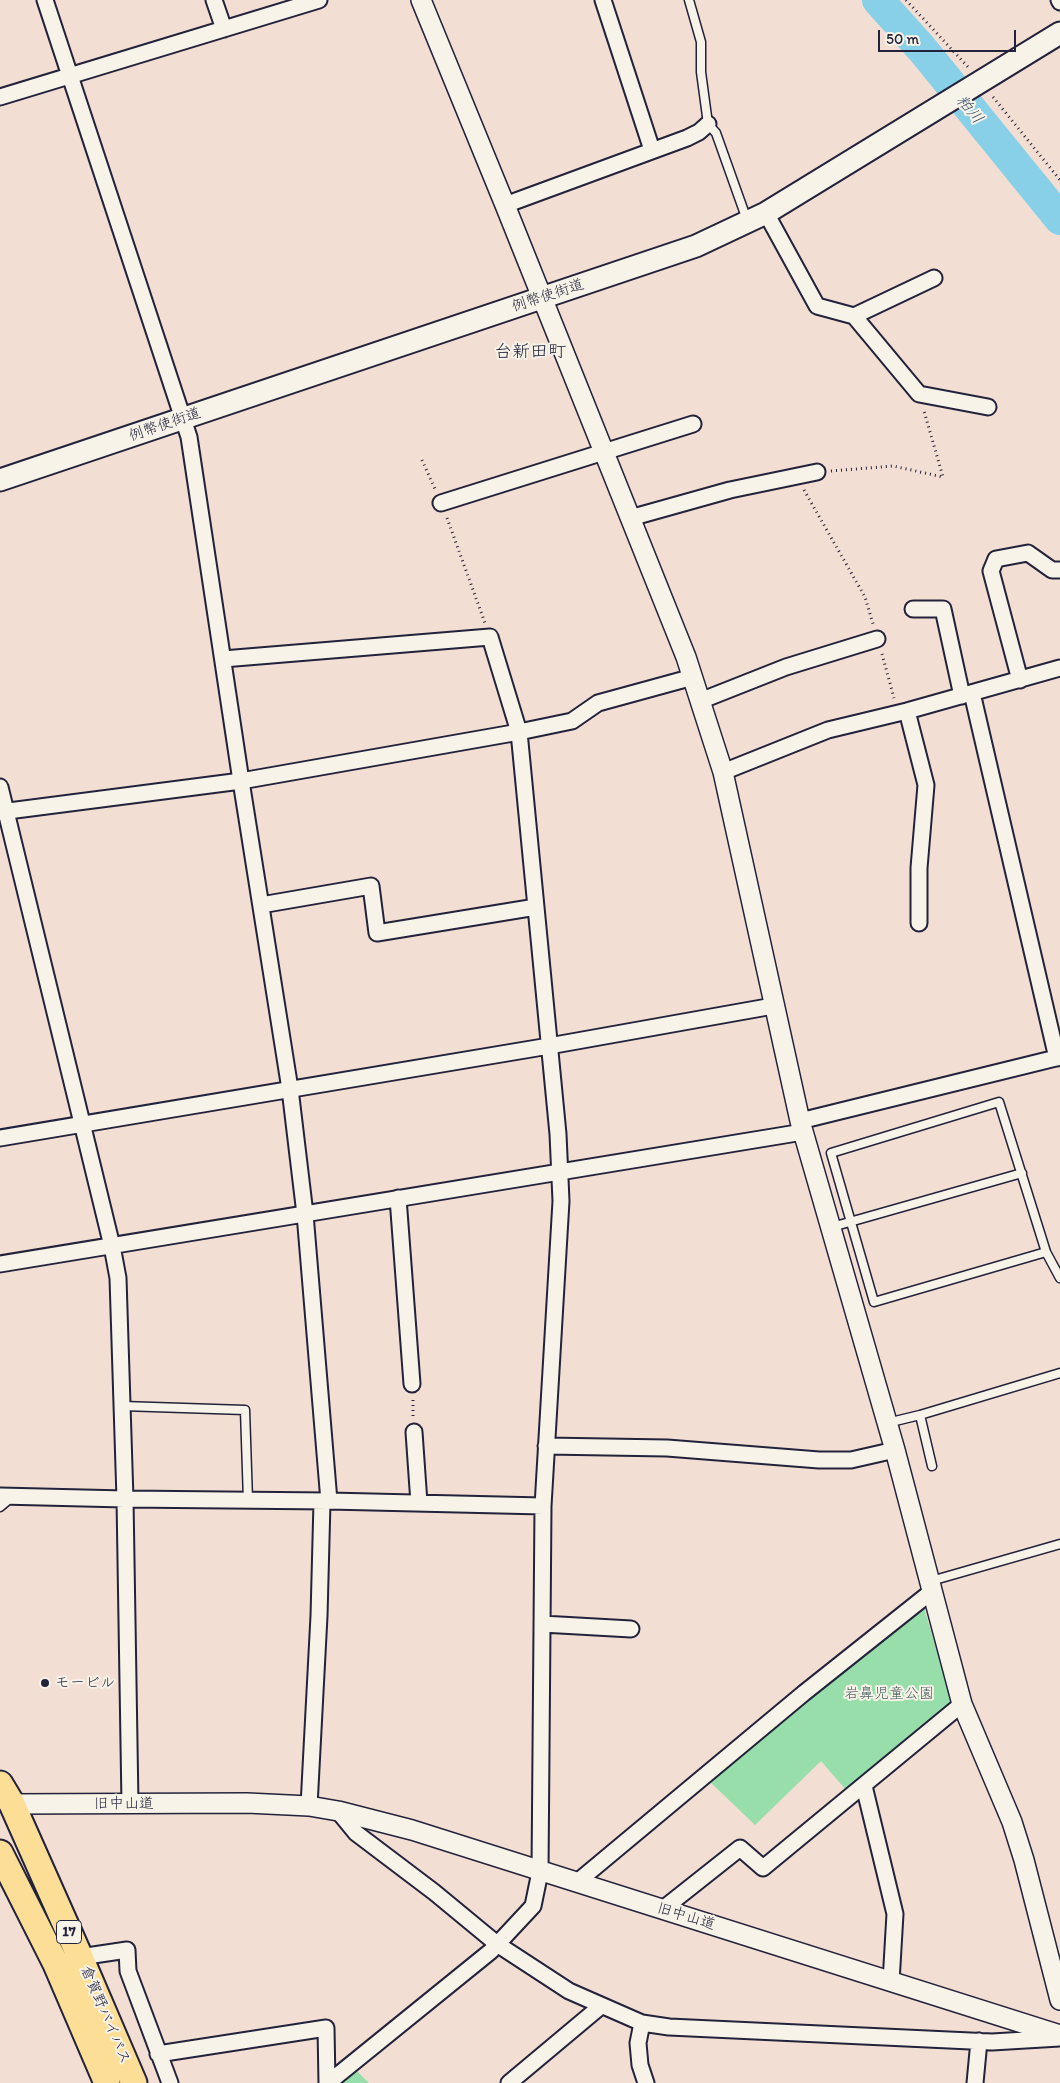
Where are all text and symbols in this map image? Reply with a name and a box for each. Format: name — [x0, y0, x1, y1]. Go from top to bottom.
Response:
scale bar — [880, 20, 1018, 52]
text: 50 m — [886, 30, 919, 48]
water label: 粕川 — [951, 92, 987, 128]
street label: 例幣使街道 — [510, 276, 586, 316]
district label: 台新田町 — [494, 341, 566, 363]
street label: 例幣使街道 — [127, 404, 203, 446]
place label: モービル — [55, 1674, 115, 1692]
marker: モービル — [39, 1677, 51, 1689]
park label: 岩鼻児童公園 — [844, 1685, 934, 1703]
street label: 旧中山道 — [94, 1795, 154, 1813]
street label: 旧中山道 — [655, 1900, 717, 1934]
road number: 17 — [56, 1920, 82, 1944]
street label: 倉賀野バイパス — [76, 1963, 134, 2067]

